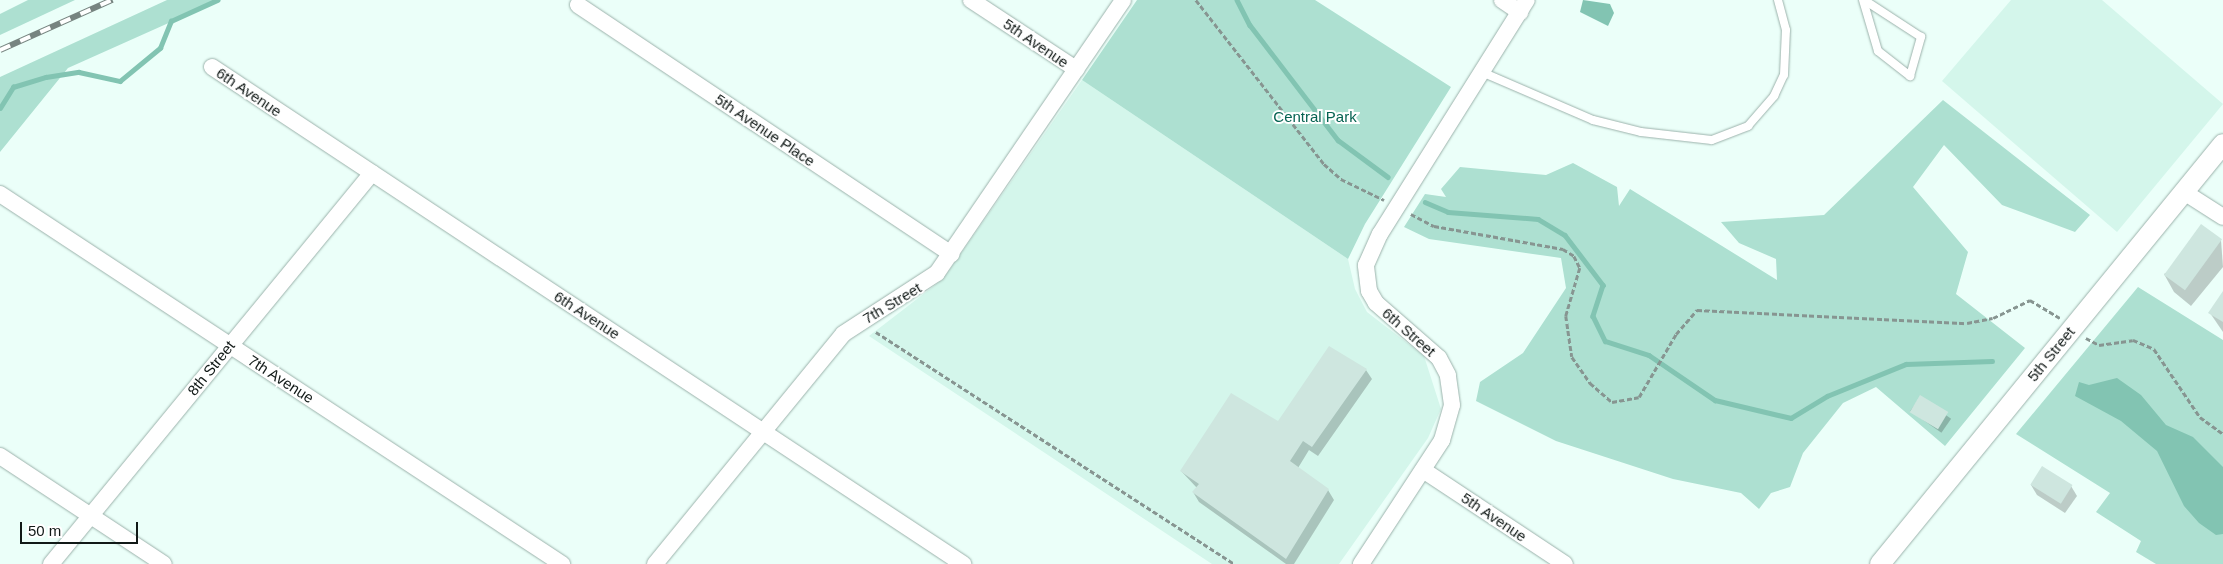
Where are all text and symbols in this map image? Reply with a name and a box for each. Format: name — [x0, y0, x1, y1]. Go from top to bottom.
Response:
street label: 5th Avenue — [1000, 14, 1072, 72]
street label: 6th Avenue — [213, 63, 285, 121]
street label: 5th Avenue Place — [711, 90, 819, 170]
park label: Central Park — [1273, 108, 1357, 126]
street label: 7th Street — [859, 279, 925, 327]
street label: 6th Avenue — [550, 287, 624, 343]
street label: 6th Street — [1379, 304, 1439, 360]
street label: 5th Street — [2024, 323, 2078, 385]
street label: 8th Street — [184, 337, 238, 399]
street label: 7th Avenue — [244, 351, 318, 407]
street label: 5th Avenue — [1458, 488, 1530, 546]
scale bar — [22, 512, 140, 544]
text: 50 m — [28, 522, 61, 539]

